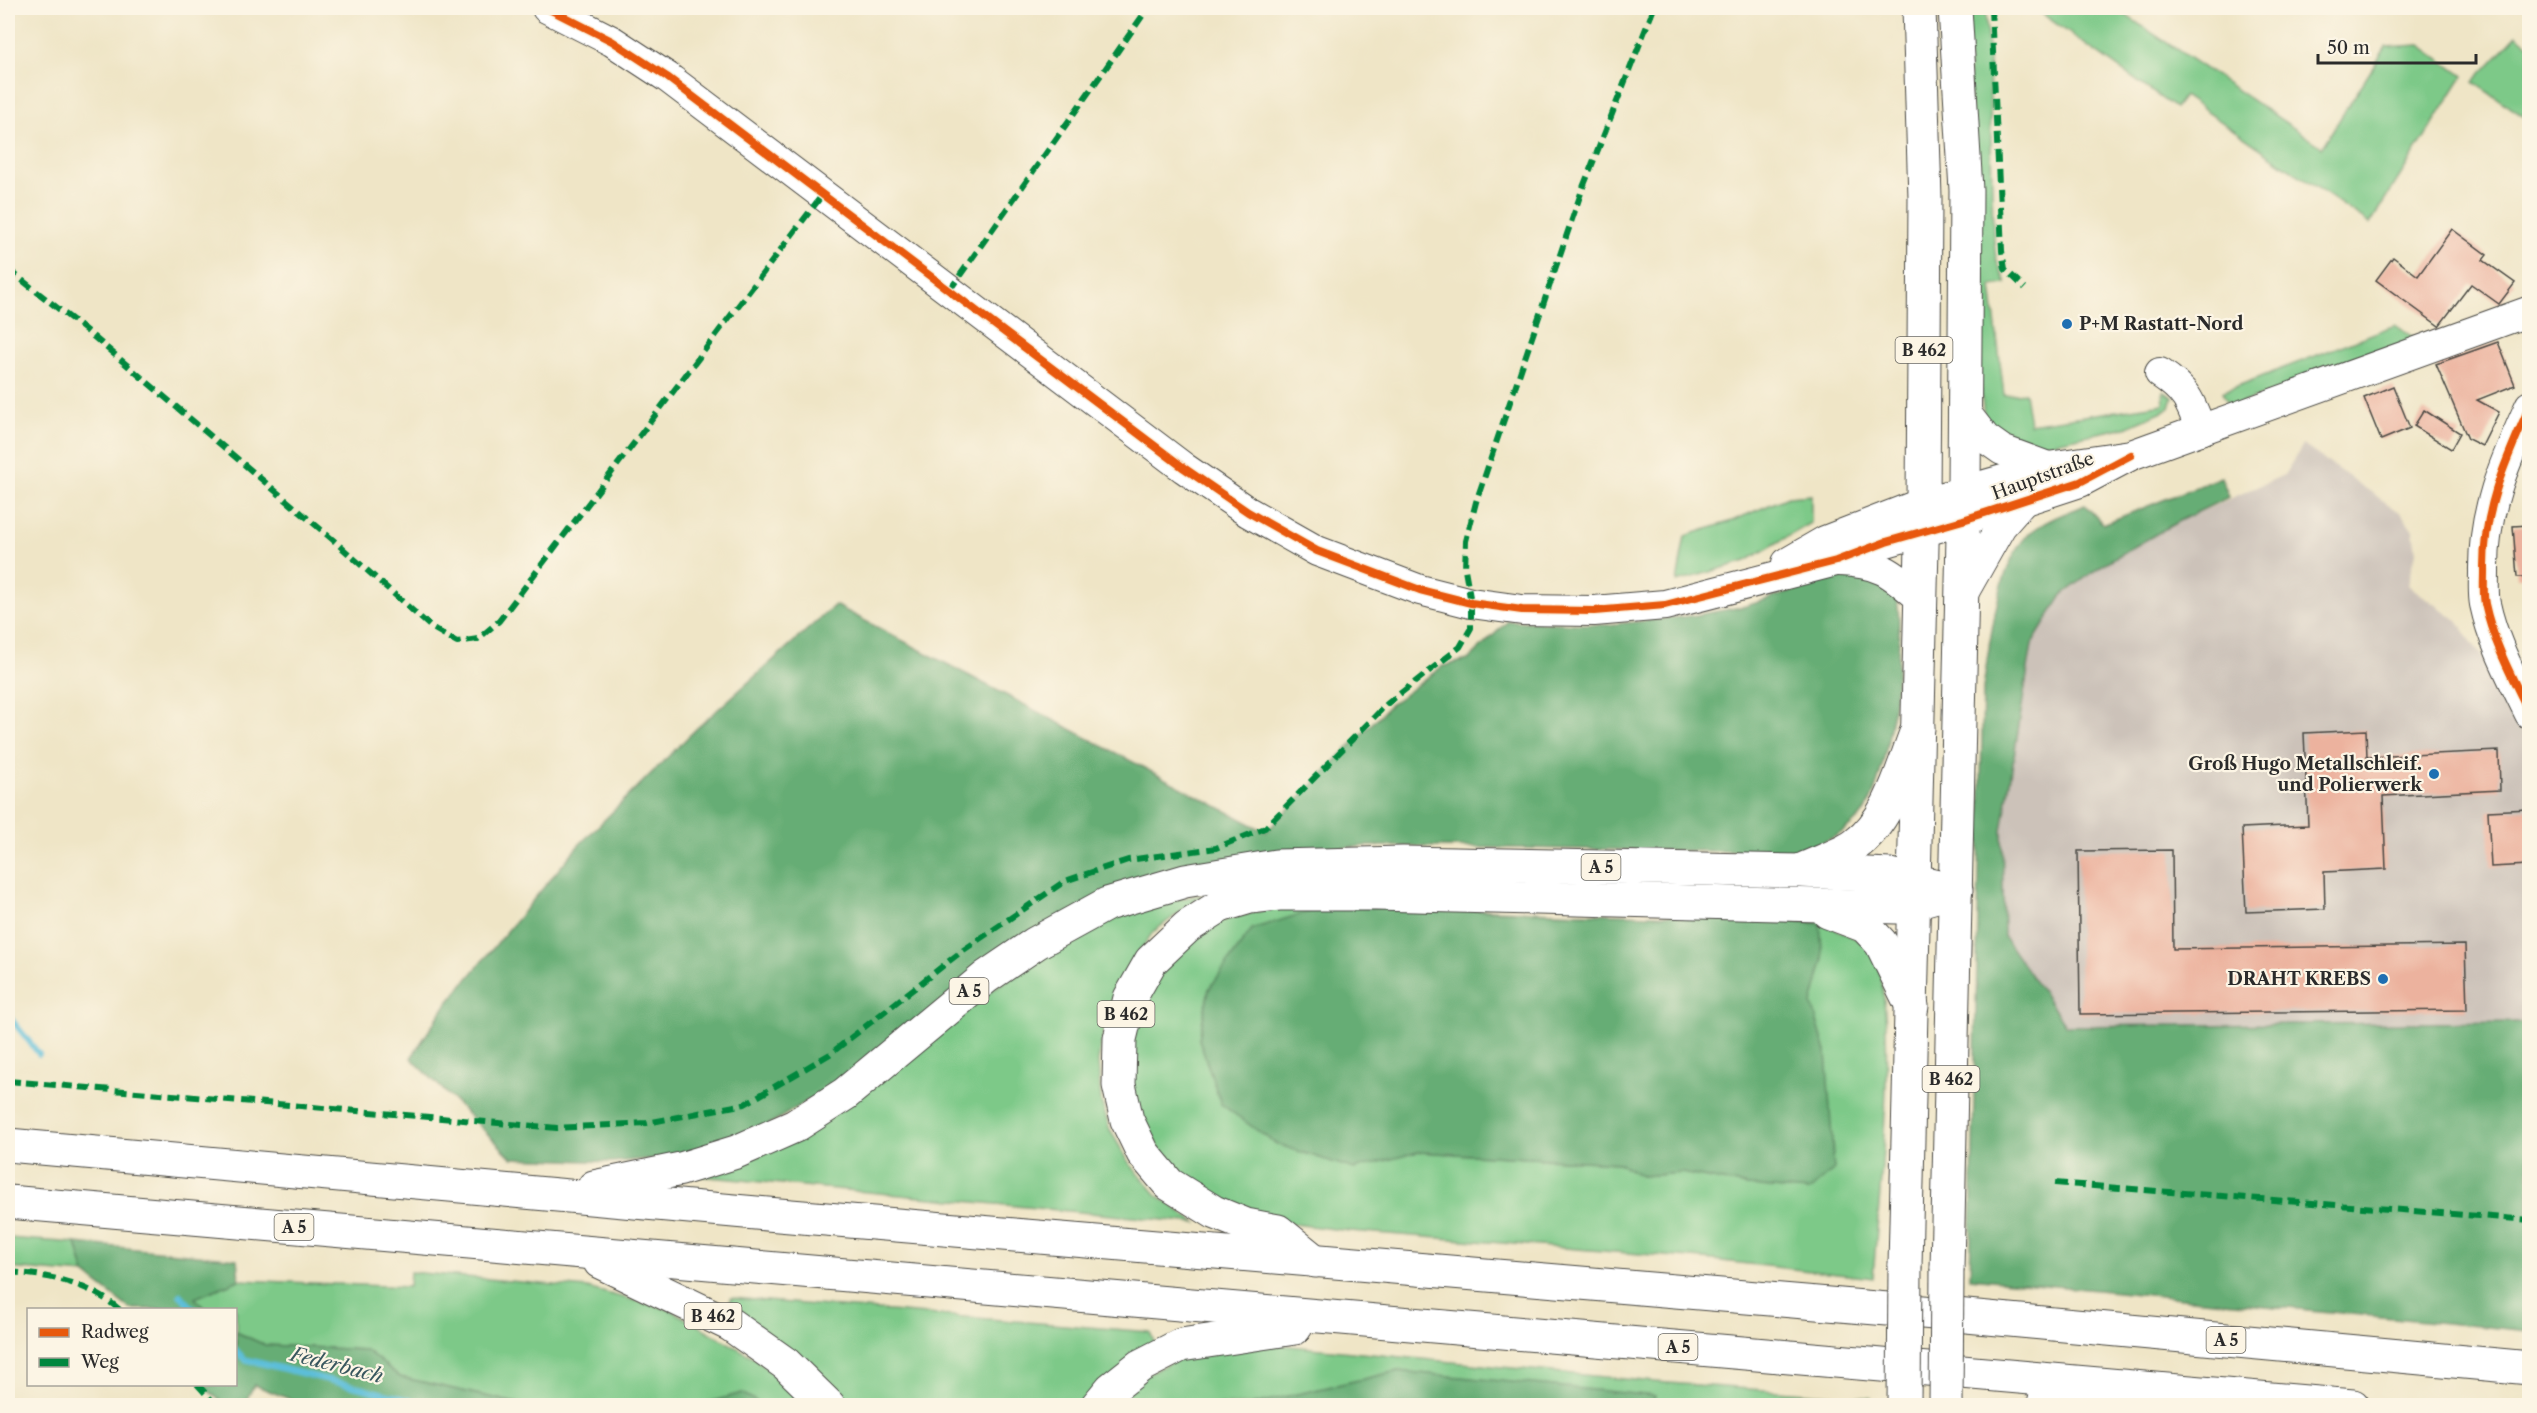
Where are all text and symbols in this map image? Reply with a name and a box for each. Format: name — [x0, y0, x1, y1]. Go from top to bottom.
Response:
scale bar — [2318, 27, 2476, 65]
text: 50 m — [2327, 37, 2370, 59]
place label: P+M Rastatt-Nord — [2079, 313, 2243, 335]
marker: P+M Rastatt-Nord — [2060, 317, 2074, 331]
road number: B 462 — [1896, 337, 1952, 363]
street label: Hauptstraße — [1989, 447, 2097, 505]
place label: Groß Hugo Metallschleif. und Polierwerk — [2188, 753, 2423, 796]
marker: Groß Hugo Metallschleif. und Polierwerk — [2427, 767, 2441, 781]
road number: A 5 — [1582, 854, 1620, 880]
place label: DRAHT KREBS — [2227, 968, 2371, 990]
marker: DRAHT KREBS — [2376, 972, 2390, 986]
road number: A 5 — [950, 978, 988, 1004]
road number: B 462 — [1098, 1001, 1154, 1027]
road number: B 462 — [1922, 1066, 1980, 1092]
road number: A 5 — [274, 1214, 314, 1240]
road number: B 462 — [684, 1303, 742, 1329]
legend — [27, 1308, 237, 1386]
text: Radweg — [81, 1321, 149, 1343]
road number: A 5 — [2206, 1327, 2246, 1353]
road number: A 5 — [1658, 1334, 1698, 1360]
water label: Federbach — [286, 1341, 386, 1388]
text: Weg — [80, 1351, 119, 1373]

